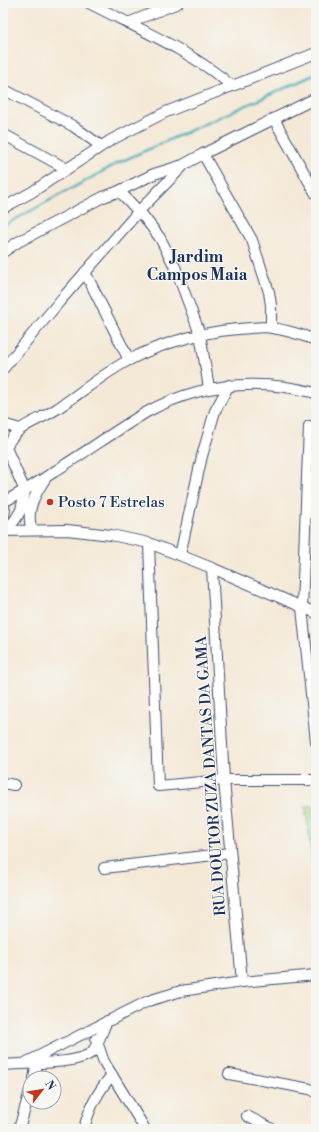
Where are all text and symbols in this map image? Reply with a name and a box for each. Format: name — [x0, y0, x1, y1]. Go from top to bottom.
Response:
district label: Jardim Campos Maia — [147, 247, 248, 285]
place label: Posto 7 Estrelas — [58, 493, 165, 512]
marker: Posto 7 Estrelas — [45, 497, 55, 507]
street label: RUA DOUTOR ZUZA DANTAS DA GAMA — [192, 635, 230, 917]
north arrow — [22, 1070, 62, 1110]
text: N — [41, 1078, 58, 1093]

